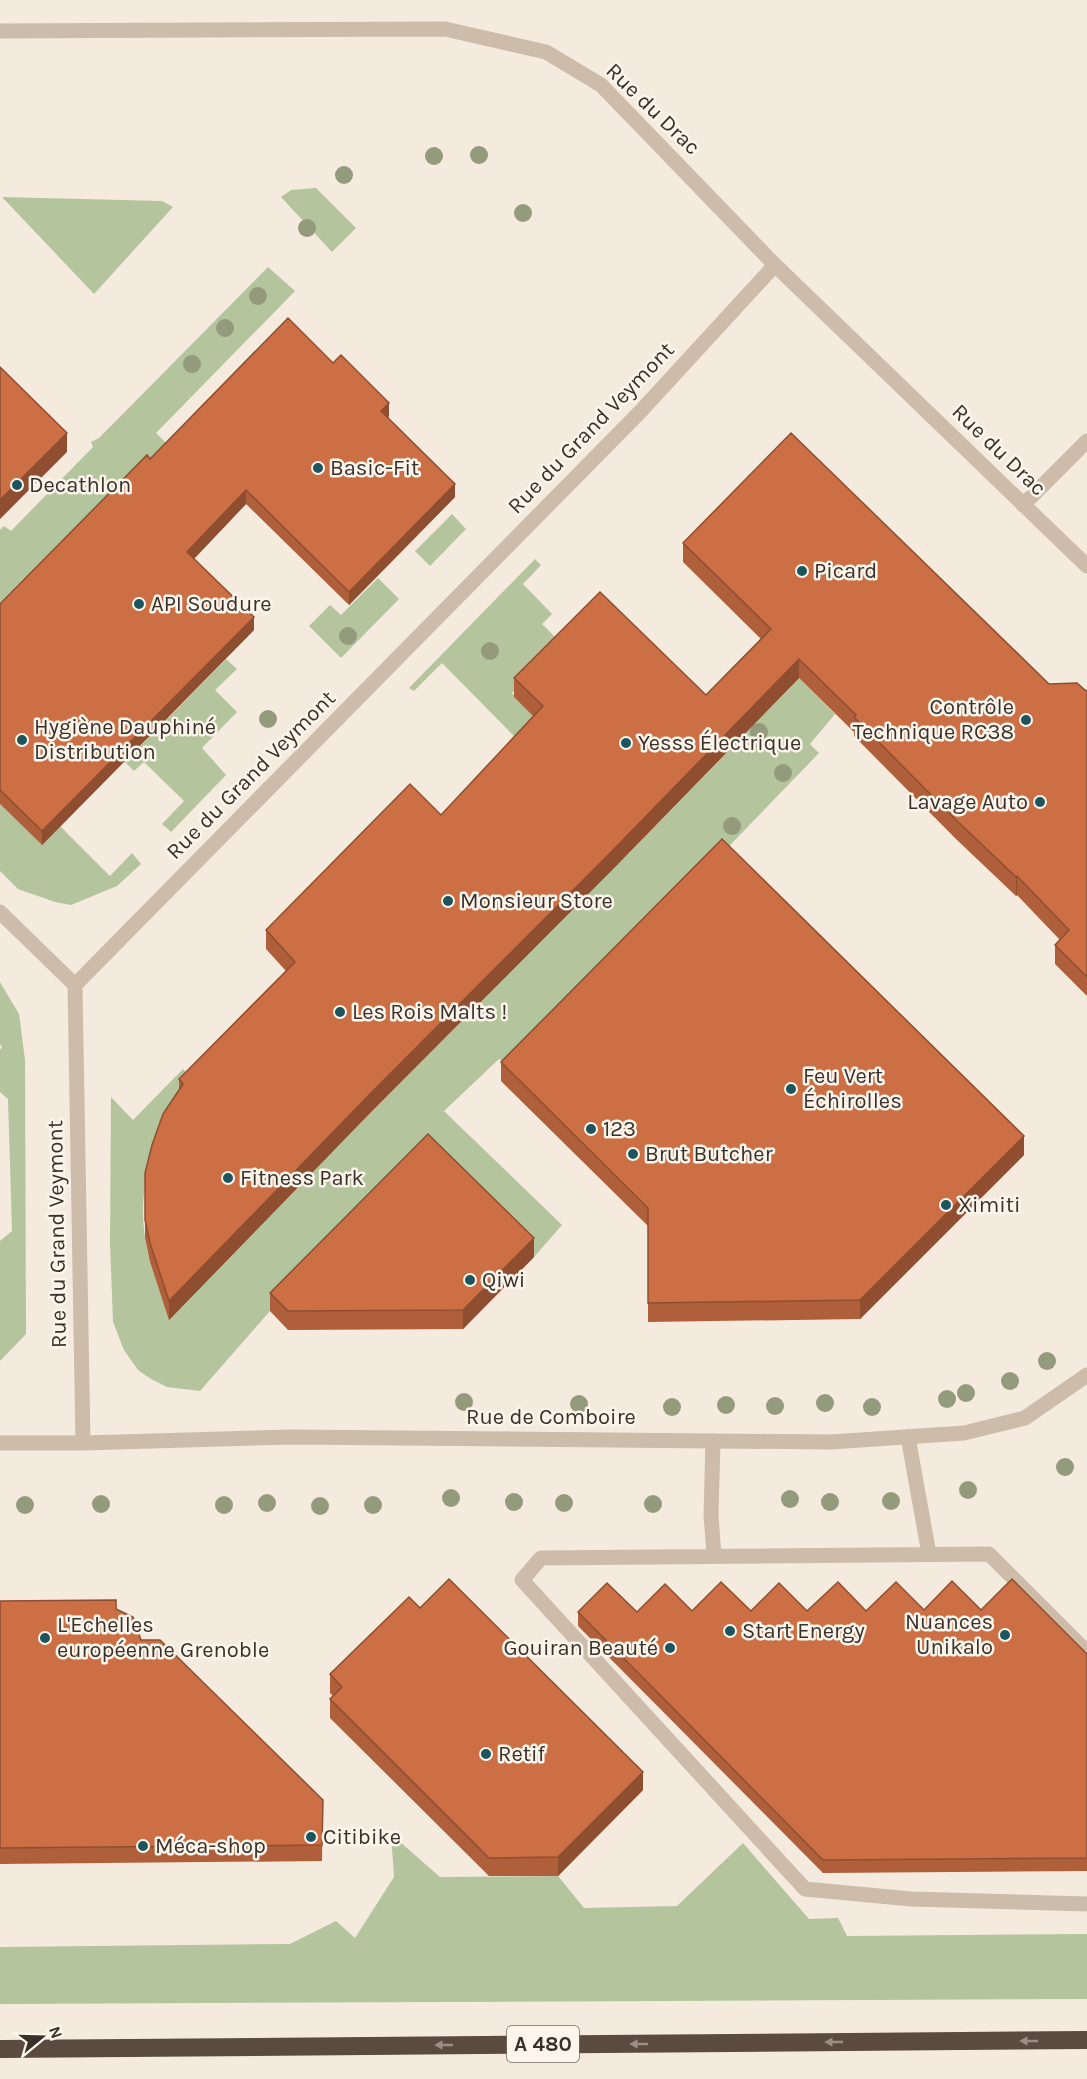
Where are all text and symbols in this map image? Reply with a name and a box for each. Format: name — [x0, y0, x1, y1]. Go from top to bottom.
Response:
street label: Rue du Drac — [601, 58, 705, 160]
street label: Rue du Grand Veymont — [502, 337, 680, 519]
street label: Rue du Drac — [947, 399, 1051, 501]
place label: Basic-Fit — [330, 455, 419, 481]
marker: Basic-Fit — [311, 461, 325, 475]
place label: Decathlon — [29, 472, 131, 498]
marker: Decathlon — [10, 478, 24, 492]
place label: Picard — [814, 558, 877, 584]
marker: Picard — [795, 564, 809, 578]
place label: API Soudure — [151, 591, 271, 617]
marker: API Soudure — [132, 597, 146, 611]
street label: Rue du Grand Veymont — [161, 685, 341, 865]
place label: Contrôle Technique RC38 — [853, 694, 1014, 745]
marker: Contrôle Technique RC38 — [1019, 713, 1033, 727]
place label: Hygiène Dauphiné Distribution — [34, 714, 216, 765]
place label: Yesss Électrique — [638, 729, 801, 756]
marker: Hygiène Dauphiné Distribution — [15, 733, 29, 747]
marker: Yesss Électrique — [619, 736, 633, 750]
place label: Lavage Auto — [907, 789, 1028, 815]
marker: Lavage Auto — [1033, 795, 1047, 809]
place label: Monsieur Store — [460, 888, 613, 914]
marker: Monsieur Store — [441, 894, 455, 908]
place label: Les Rois Malts ! — [352, 999, 507, 1025]
marker: Les Rois Malts ! — [333, 1005, 347, 1019]
place label: Feu Vert Échirolles — [803, 1063, 902, 1114]
marker: Feu Vert Échirolles — [784, 1082, 798, 1096]
place label: 123 — [603, 1116, 636, 1142]
street label: Rue du Grand Veymont — [42, 1120, 72, 1348]
marker: 123 — [584, 1122, 598, 1136]
place label: Brut Butcher — [645, 1141, 773, 1167]
marker: Brut Butcher — [626, 1147, 640, 1161]
place label: Fitness Park — [240, 1165, 364, 1191]
marker: Fitness Park — [221, 1171, 235, 1185]
place label: Ximiti — [958, 1192, 1021, 1218]
marker: Ximiti — [939, 1198, 953, 1212]
place label: Qiwi — [482, 1267, 525, 1293]
marker: Qiwi — [463, 1273, 477, 1287]
street label: Rue de Comboire — [466, 1404, 636, 1430]
place label: Nuances Unikalo — [905, 1609, 993, 1660]
place label: L'Echelles européenne Grenoble — [57, 1612, 269, 1663]
place label: Start Energy — [742, 1618, 865, 1644]
marker: Start Energy — [723, 1624, 737, 1638]
marker: Nuances Unikalo — [998, 1628, 1012, 1642]
marker: L'Echelles européenne Grenoble — [38, 1631, 52, 1645]
place label: Gouiran Beauté — [503, 1635, 658, 1661]
marker: Gouiran Beauté — [663, 1641, 677, 1655]
place label: Retif — [498, 1741, 546, 1767]
marker: Retif — [479, 1747, 493, 1761]
place label: Citibike — [323, 1824, 401, 1850]
marker: Citibike — [304, 1830, 318, 1844]
place label: Méca-shop — [155, 1833, 266, 1859]
marker: Méca-shop — [136, 1839, 150, 1853]
north arrow — [12, 2007, 72, 2067]
text: N — [45, 2024, 67, 2041]
road number: A 480 — [507, 2026, 579, 2062]
one-way arrow — [1019, 2036, 1038, 2046]
one-way arrow — [824, 2037, 843, 2047]
one-way arrow — [629, 2039, 648, 2049]
one-way arrow — [434, 2040, 453, 2050]

